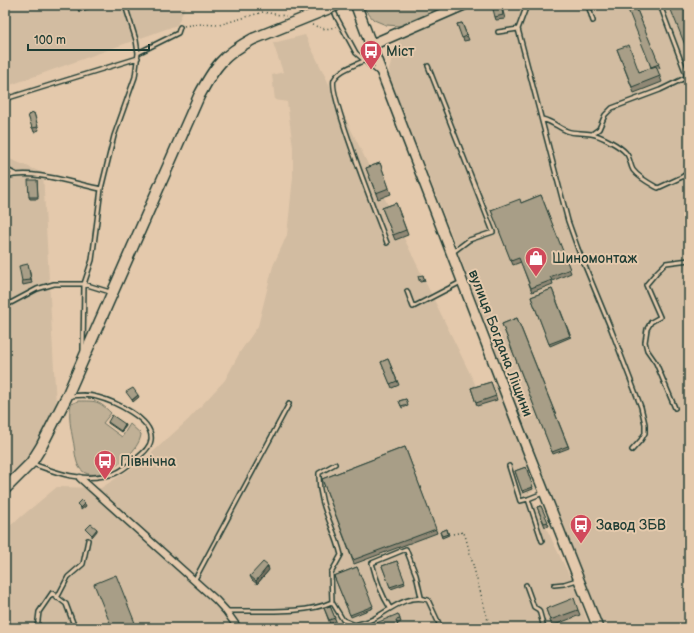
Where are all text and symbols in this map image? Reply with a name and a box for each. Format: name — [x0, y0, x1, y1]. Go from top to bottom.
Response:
scale bar — [28, 26, 149, 52]
text: 100 m — [34, 33, 66, 48]
bus stop icon: Міст — [358, 38, 384, 71]
place label: Міст — [386, 43, 415, 60]
shop icon: Шиномонтаж — [523, 245, 549, 278]
place label: Шиномонтаж — [552, 250, 638, 267]
street label: вулиця Богдана Ліщини — [465, 267, 536, 419]
bus stop icon: Північна — [92, 448, 118, 481]
place label: Північна — [120, 453, 177, 470]
bus stop icon: Завод ЗБВ — [568, 512, 594, 545]
place label: Завод ЗБВ — [596, 517, 666, 534]

